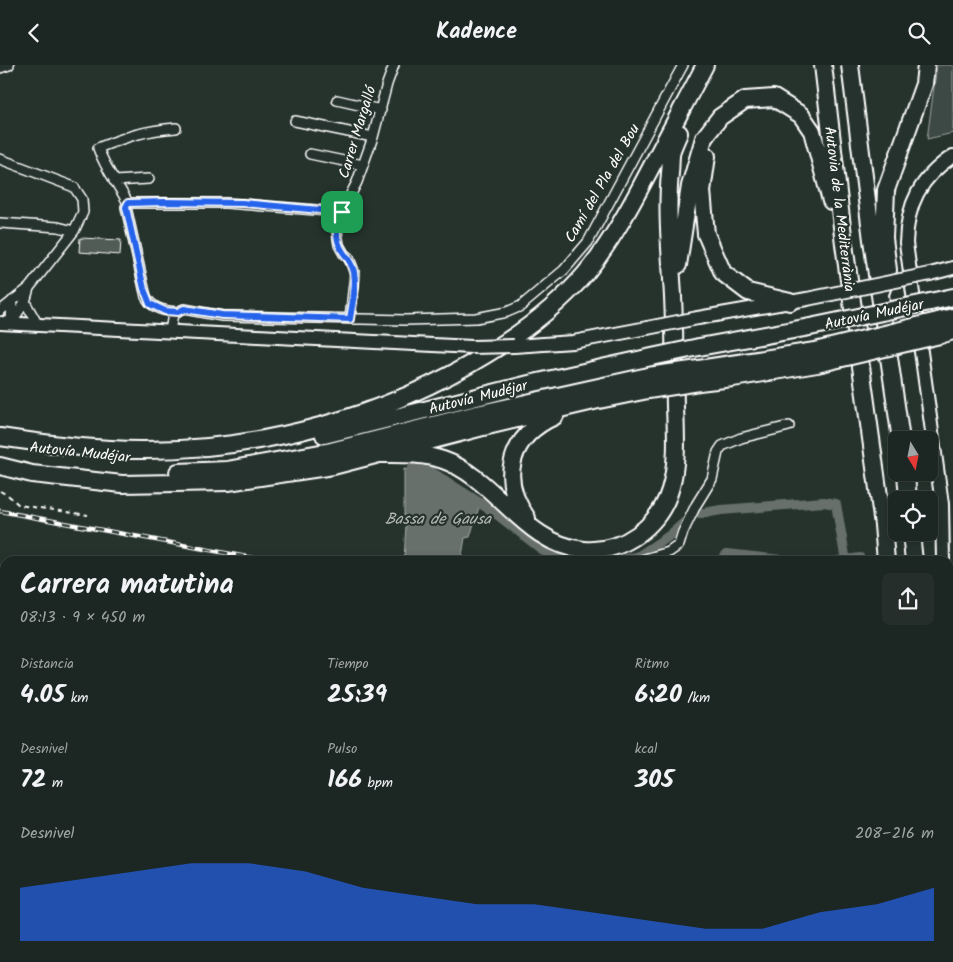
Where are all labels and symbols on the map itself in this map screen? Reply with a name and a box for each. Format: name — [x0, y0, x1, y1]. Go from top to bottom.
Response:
street label: Carrer Margalló — [332, 82, 384, 182]
street label: Camí del Pla del Bou — [559, 120, 647, 247]
street label: Autovia de la Mediterrània — [817, 125, 861, 293]
pin — [321, 191, 363, 233]
street label: Autovía Mudéjar — [822, 293, 927, 337]
street label: Autovía Mudéjar — [426, 374, 531, 422]
north arrow — [888, 431, 938, 481]
street label: Autovía Mudéjar — [29, 436, 132, 470]
water label: Bassa de Gausa — [385, 507, 493, 532]

